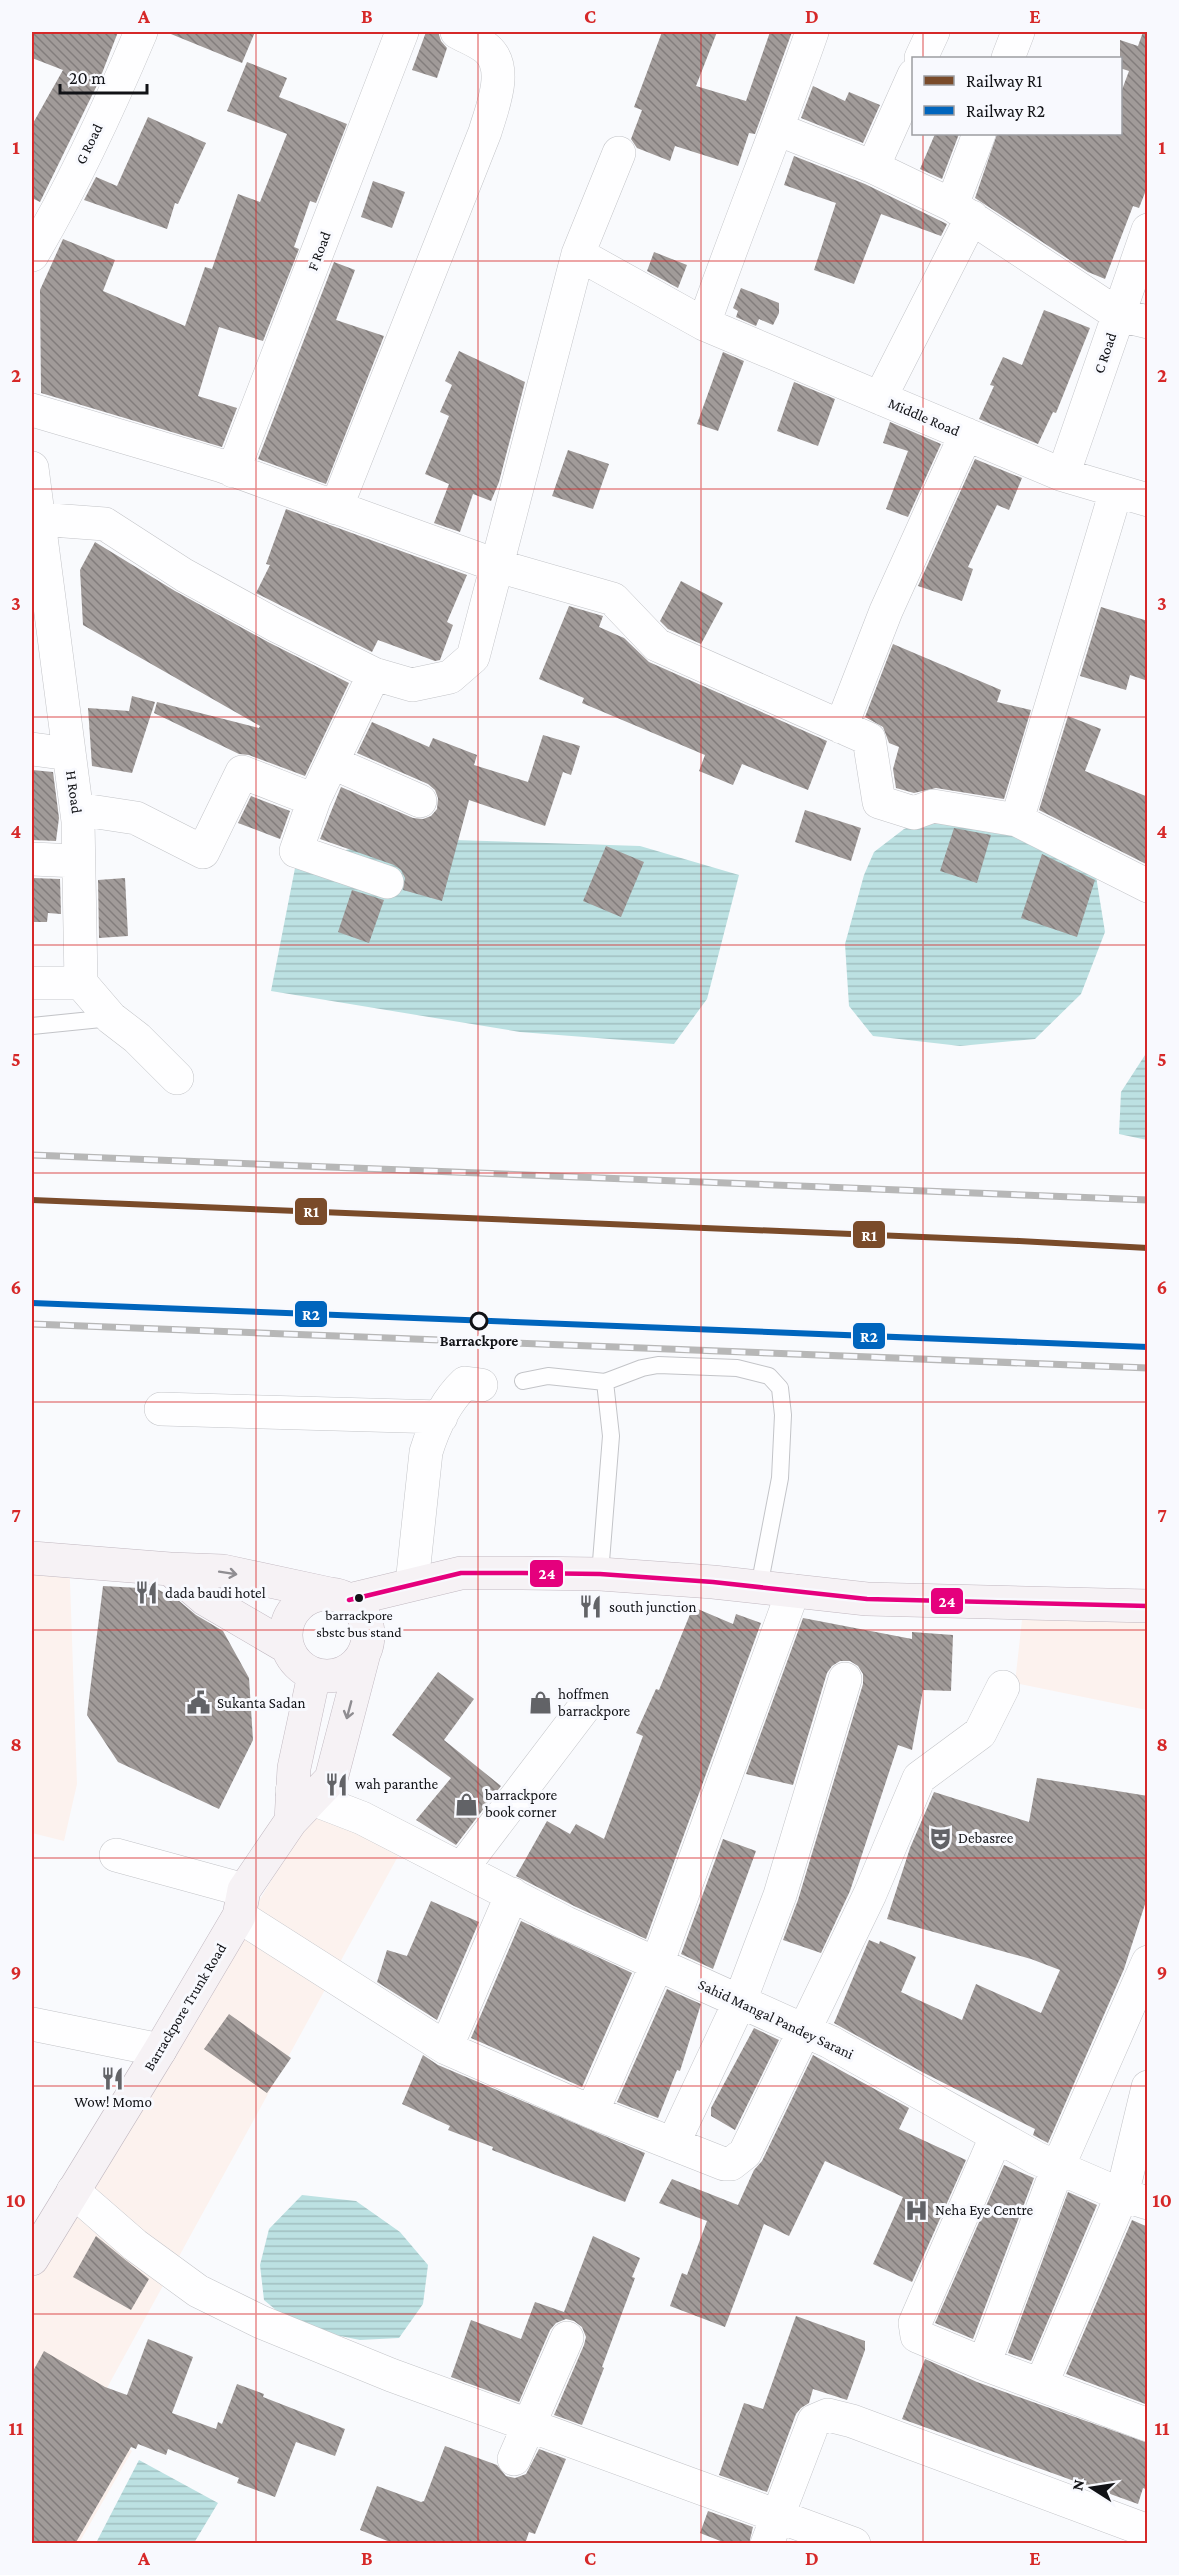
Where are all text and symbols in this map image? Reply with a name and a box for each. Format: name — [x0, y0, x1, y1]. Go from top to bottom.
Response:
text: A — [137, 5, 151, 27]
text: B — [361, 5, 373, 27]
text: C — [584, 5, 596, 27]
text: D — [805, 5, 819, 27]
text: E — [1029, 5, 1041, 27]
scale bar — [60, 57, 147, 95]
legend — [912, 57, 1122, 135]
text: 20 m — [69, 68, 106, 88]
text: Railway R1 — [966, 71, 1043, 91]
text: Railway R2 — [966, 101, 1045, 121]
street label: G Road — [72, 121, 106, 167]
text: 1 — [12, 136, 20, 158]
text: 1 — [1158, 136, 1166, 158]
street label: F Road — [304, 229, 334, 273]
street label: C Road — [1091, 330, 1119, 375]
text: 2 — [11, 364, 21, 386]
text: 2 — [1157, 364, 1167, 386]
street label: Middle Road — [886, 395, 962, 439]
text: 3 — [11, 592, 21, 614]
text: 3 — [1157, 592, 1167, 614]
street label: H Road — [63, 770, 85, 815]
text: 4 — [11, 820, 22, 842]
text: 4 — [1157, 820, 1168, 842]
text: 5 — [11, 1048, 21, 1070]
text: 5 — [1157, 1048, 1167, 1070]
line badge: R1 — [294, 1197, 328, 1226]
text: R1 — [303, 1203, 319, 1220]
line badge: R1 — [852, 1220, 886, 1249]
text: R1 — [861, 1227, 877, 1244]
text: 6 — [11, 1276, 21, 1298]
text: 6 — [1157, 1276, 1167, 1298]
line badge: R2 — [294, 1300, 328, 1328]
text: R2 — [302, 1306, 320, 1323]
marker: Barrackpore — [470, 1312, 488, 1330]
line badge: R2 — [852, 1322, 886, 1350]
text: R2 — [860, 1328, 878, 1345]
place label: Barrackpore — [440, 1333, 518, 1349]
text: 7 — [11, 1504, 21, 1526]
text: 7 — [1157, 1504, 1167, 1526]
line badge: 24 — [529, 1559, 564, 1588]
text: 24 — [539, 1565, 556, 1582]
one-way arrow — [218, 1567, 238, 1578]
restaurant icon: dada baudi hotel — [134, 1580, 160, 1606]
place label: dada baudi hotel — [165, 1585, 266, 1601]
line badge: 24 — [930, 1587, 964, 1615]
marker: barrackpore sbstc bus stand — [353, 1592, 365, 1604]
text: 24 — [939, 1593, 956, 1610]
restaurant icon: south junction — [578, 1594, 604, 1620]
place label: south junction — [609, 1599, 696, 1616]
place label: barrackpore sbstc bus stand — [316, 1607, 402, 1640]
place label: hoffmen barrackpore — [558, 1686, 631, 1720]
public building icon: Sukanta Sadan — [186, 1690, 212, 1716]
shop icon: hoffmen barrackpore — [527, 1690, 553, 1716]
place label: Sukanta Sadan — [217, 1695, 306, 1711]
one-way arrow — [343, 1700, 355, 1719]
text: 8 — [10, 1733, 22, 1755]
text: 8 — [1156, 1733, 1168, 1755]
restaurant icon: wah paranthe — [324, 1771, 350, 1797]
place label: wah paranthe — [355, 1776, 439, 1793]
place label: barrackpore book corner — [485, 1787, 558, 1820]
shop icon: barrackpore book corner — [454, 1791, 480, 1817]
theatre icon: Debasree — [927, 1825, 953, 1851]
place label: Debasree — [958, 1830, 1014, 1846]
street label: Barrackpore Trunk Road — [141, 1940, 230, 2074]
text: 9 — [11, 1961, 21, 1983]
text: 9 — [1157, 1961, 1167, 1983]
street label: Sahid Mangal Pandey Sarani — [695, 1976, 856, 2063]
restaurant icon: Wow! Momo — [100, 2065, 126, 2091]
place label: Wow! Momo — [74, 2094, 152, 2110]
text: 10 — [6, 2189, 26, 2211]
text: 10 — [1152, 2189, 1172, 2211]
hospital icon: Neha Eye Centre — [904, 2197, 930, 2223]
place label: Neha Eye Centre — [935, 2202, 1034, 2219]
text: 11 — [9, 2417, 24, 2439]
text: 11 — [1155, 2417, 1170, 2439]
north arrow — [1062, 2458, 1122, 2518]
text: N — [1068, 2478, 1087, 2492]
text: A — [137, 2547, 151, 2569]
text: B — [361, 2547, 373, 2569]
text: C — [584, 2547, 596, 2569]
text: D — [805, 2547, 819, 2569]
text: E — [1029, 2547, 1041, 2569]

